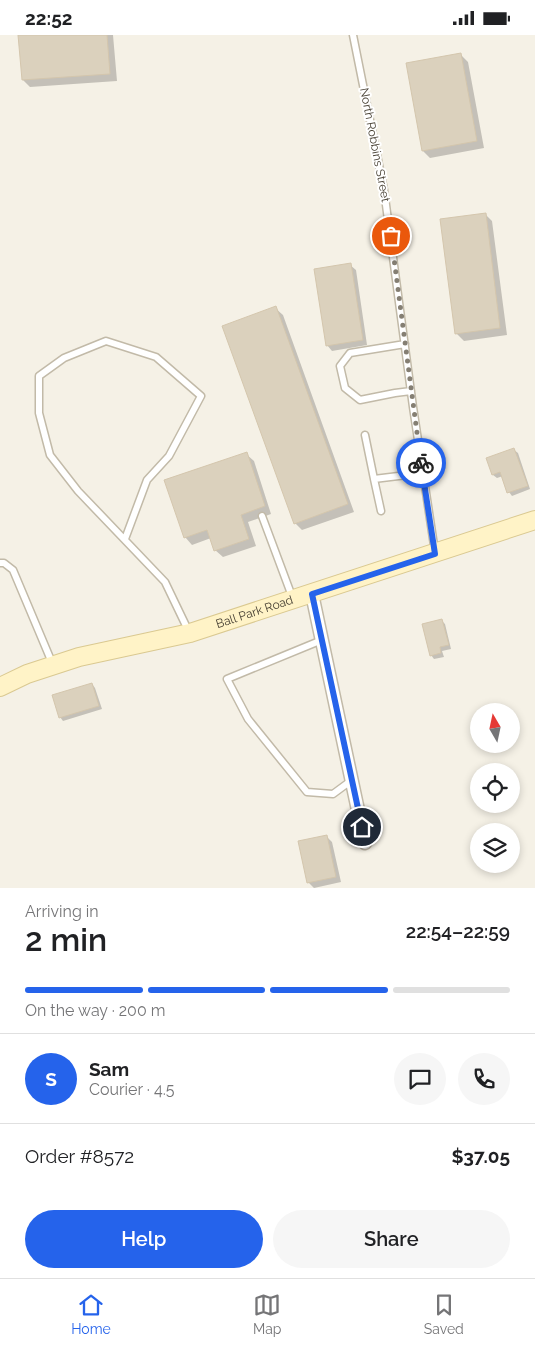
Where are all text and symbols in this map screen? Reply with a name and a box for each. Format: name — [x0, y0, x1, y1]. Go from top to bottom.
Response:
text: 22:52 — [25, 7, 72, 29]
street label: North Robbins Street — [357, 87, 393, 203]
pin — [370, 215, 412, 257]
icon: bag — [377, 222, 405, 250]
courier — [396, 438, 446, 488]
icon: bike — [407, 449, 435, 477]
street label: Ball Park Road — [214, 593, 295, 631]
north arrow — [470, 703, 520, 753]
map controls — [470, 703, 520, 873]
button: locate — [470, 763, 520, 813]
pin — [341, 806, 383, 848]
icon: home — [348, 813, 376, 841]
button: layers — [470, 823, 520, 873]
text: Arriving in — [25, 902, 99, 921]
text: 22:54–22:59 — [406, 920, 510, 942]
text: 2 min — [25, 921, 107, 958]
text: On the way · 200 m — [25, 1001, 165, 1020]
button: chat — [394, 1053, 446, 1105]
button: phone — [458, 1053, 510, 1105]
text: Sam — [89, 1058, 129, 1080]
text: S — [45, 1068, 57, 1090]
text: Courier · 4.5 — [89, 1080, 174, 1099]
text: Order #8572 — [25, 1145, 134, 1167]
text: $37.05 — [451, 1145, 510, 1167]
button: Help — [25, 1210, 263, 1268]
button: Share — [273, 1210, 510, 1268]
tab: Home — [71, 1291, 111, 1337]
tab: Map — [253, 1291, 282, 1337]
tab: Saved — [424, 1291, 464, 1337]

